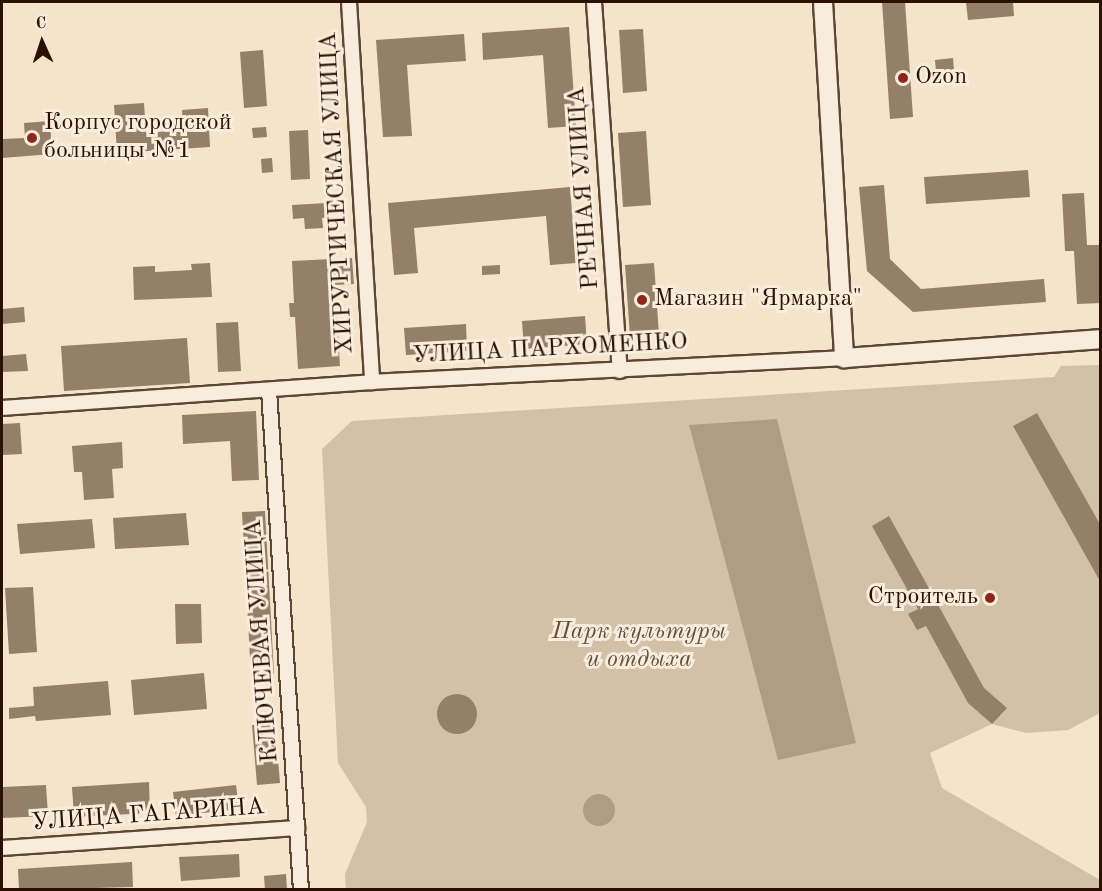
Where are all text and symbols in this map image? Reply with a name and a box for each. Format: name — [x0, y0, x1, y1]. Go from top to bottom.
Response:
north arrow — [12, 12, 72, 72]
text: С — [35, 16, 47, 32]
street label: ХИРУРГИЧЕСКАЯ УЛИЦА — [315, 31, 361, 355]
place label: Ozon — [915, 64, 967, 92]
marker: Ozon — [896, 71, 910, 85]
street label: РЕЧНАЯ УЛИЦА — [564, 85, 606, 291]
place label: Корпус городской больницы №1 — [44, 110, 232, 166]
marker: Корпус городской больницы №1 — [25, 131, 39, 145]
place label: Магазин "Ярмарка" — [654, 286, 862, 314]
marker: Магазин "Ярмарка" — [635, 293, 649, 307]
street label: УЛИЦА ПАРХОМЕНКО — [412, 328, 688, 372]
street label: КЛЮЧЕВАЯ УЛИЦА — [240, 518, 286, 764]
place label: Строитель — [868, 584, 978, 612]
marker: Строитель — [983, 591, 997, 605]
park label: Парк культуры и отдыха — [552, 619, 726, 675]
street label: УЛИЦА ГАГАРИНА — [30, 793, 266, 839]

